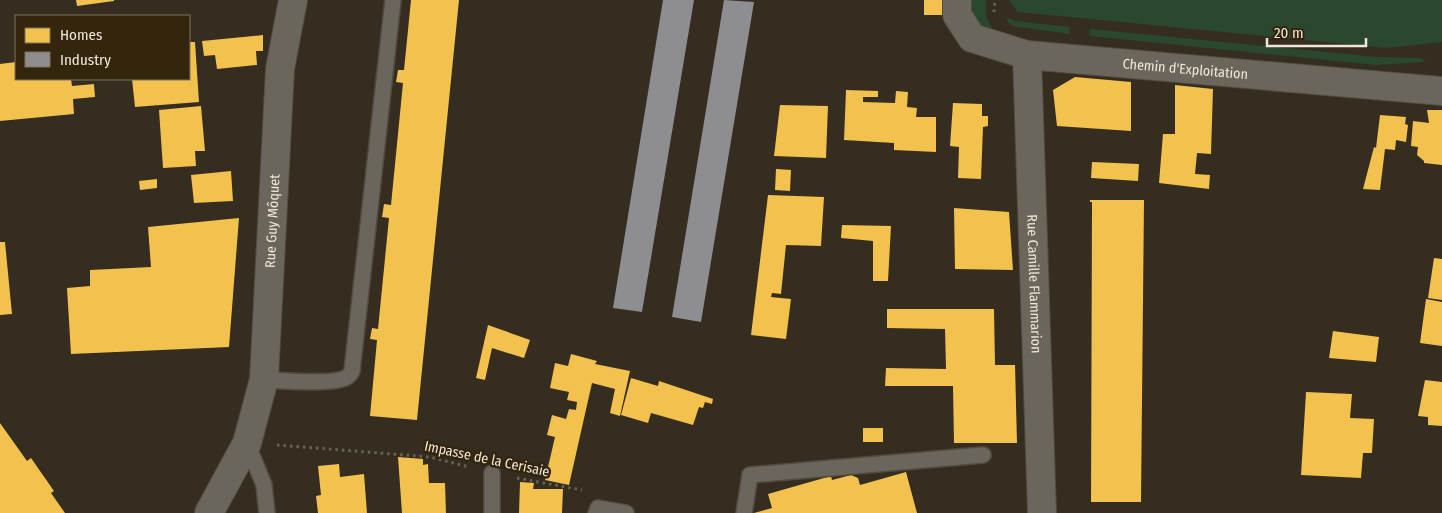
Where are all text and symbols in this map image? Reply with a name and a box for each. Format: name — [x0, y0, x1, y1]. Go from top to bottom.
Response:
legend — [15, 15, 190, 80]
scale bar — [1267, 15, 1366, 47]
text: 20 m — [1274, 24, 1304, 42]
text: Homes — [60, 26, 102, 44]
text: Industry — [60, 51, 111, 69]
street label: Chemin d'Exploitation — [1122, 55, 1249, 83]
street label: Rue Guy Môquet — [261, 173, 283, 268]
street label: Rue Camille Flammarion — [1024, 214, 1045, 354]
street label: Impasse de la Cerisaie — [423, 437, 551, 481]

